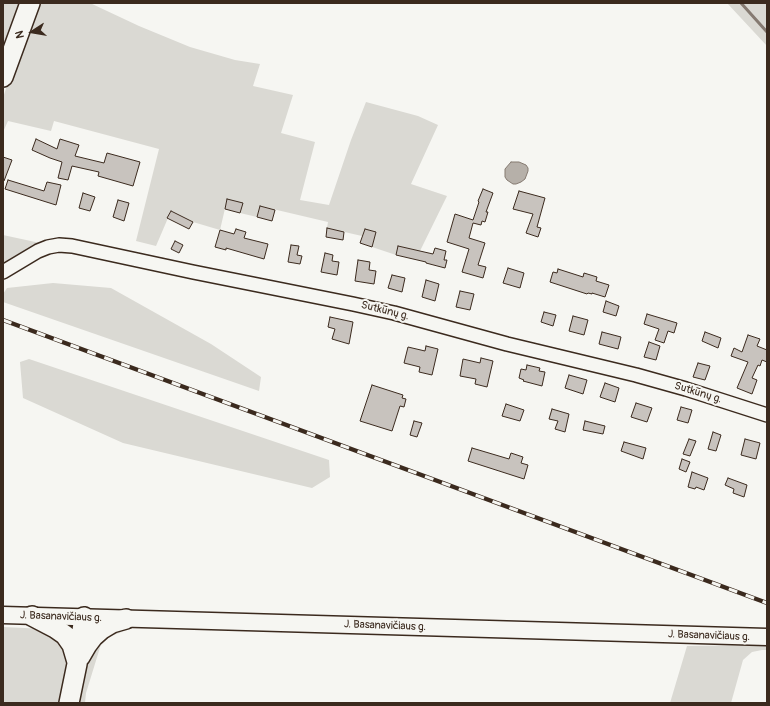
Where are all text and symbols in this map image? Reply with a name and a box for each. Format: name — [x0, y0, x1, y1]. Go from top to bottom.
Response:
north arrow — [12, 12, 52, 52]
text: N — [13, 30, 27, 40]
street label: Sutkūnų g. — [360, 299, 410, 323]
street label: Sutkūnų g. — [673, 380, 723, 406]
street label: J. Basanavičiaus g. — [20, 609, 102, 625]
street label: J. Basanavičiaus g. — [344, 618, 426, 634]
street label: J. Basanavičiaus g. — [668, 628, 750, 644]

